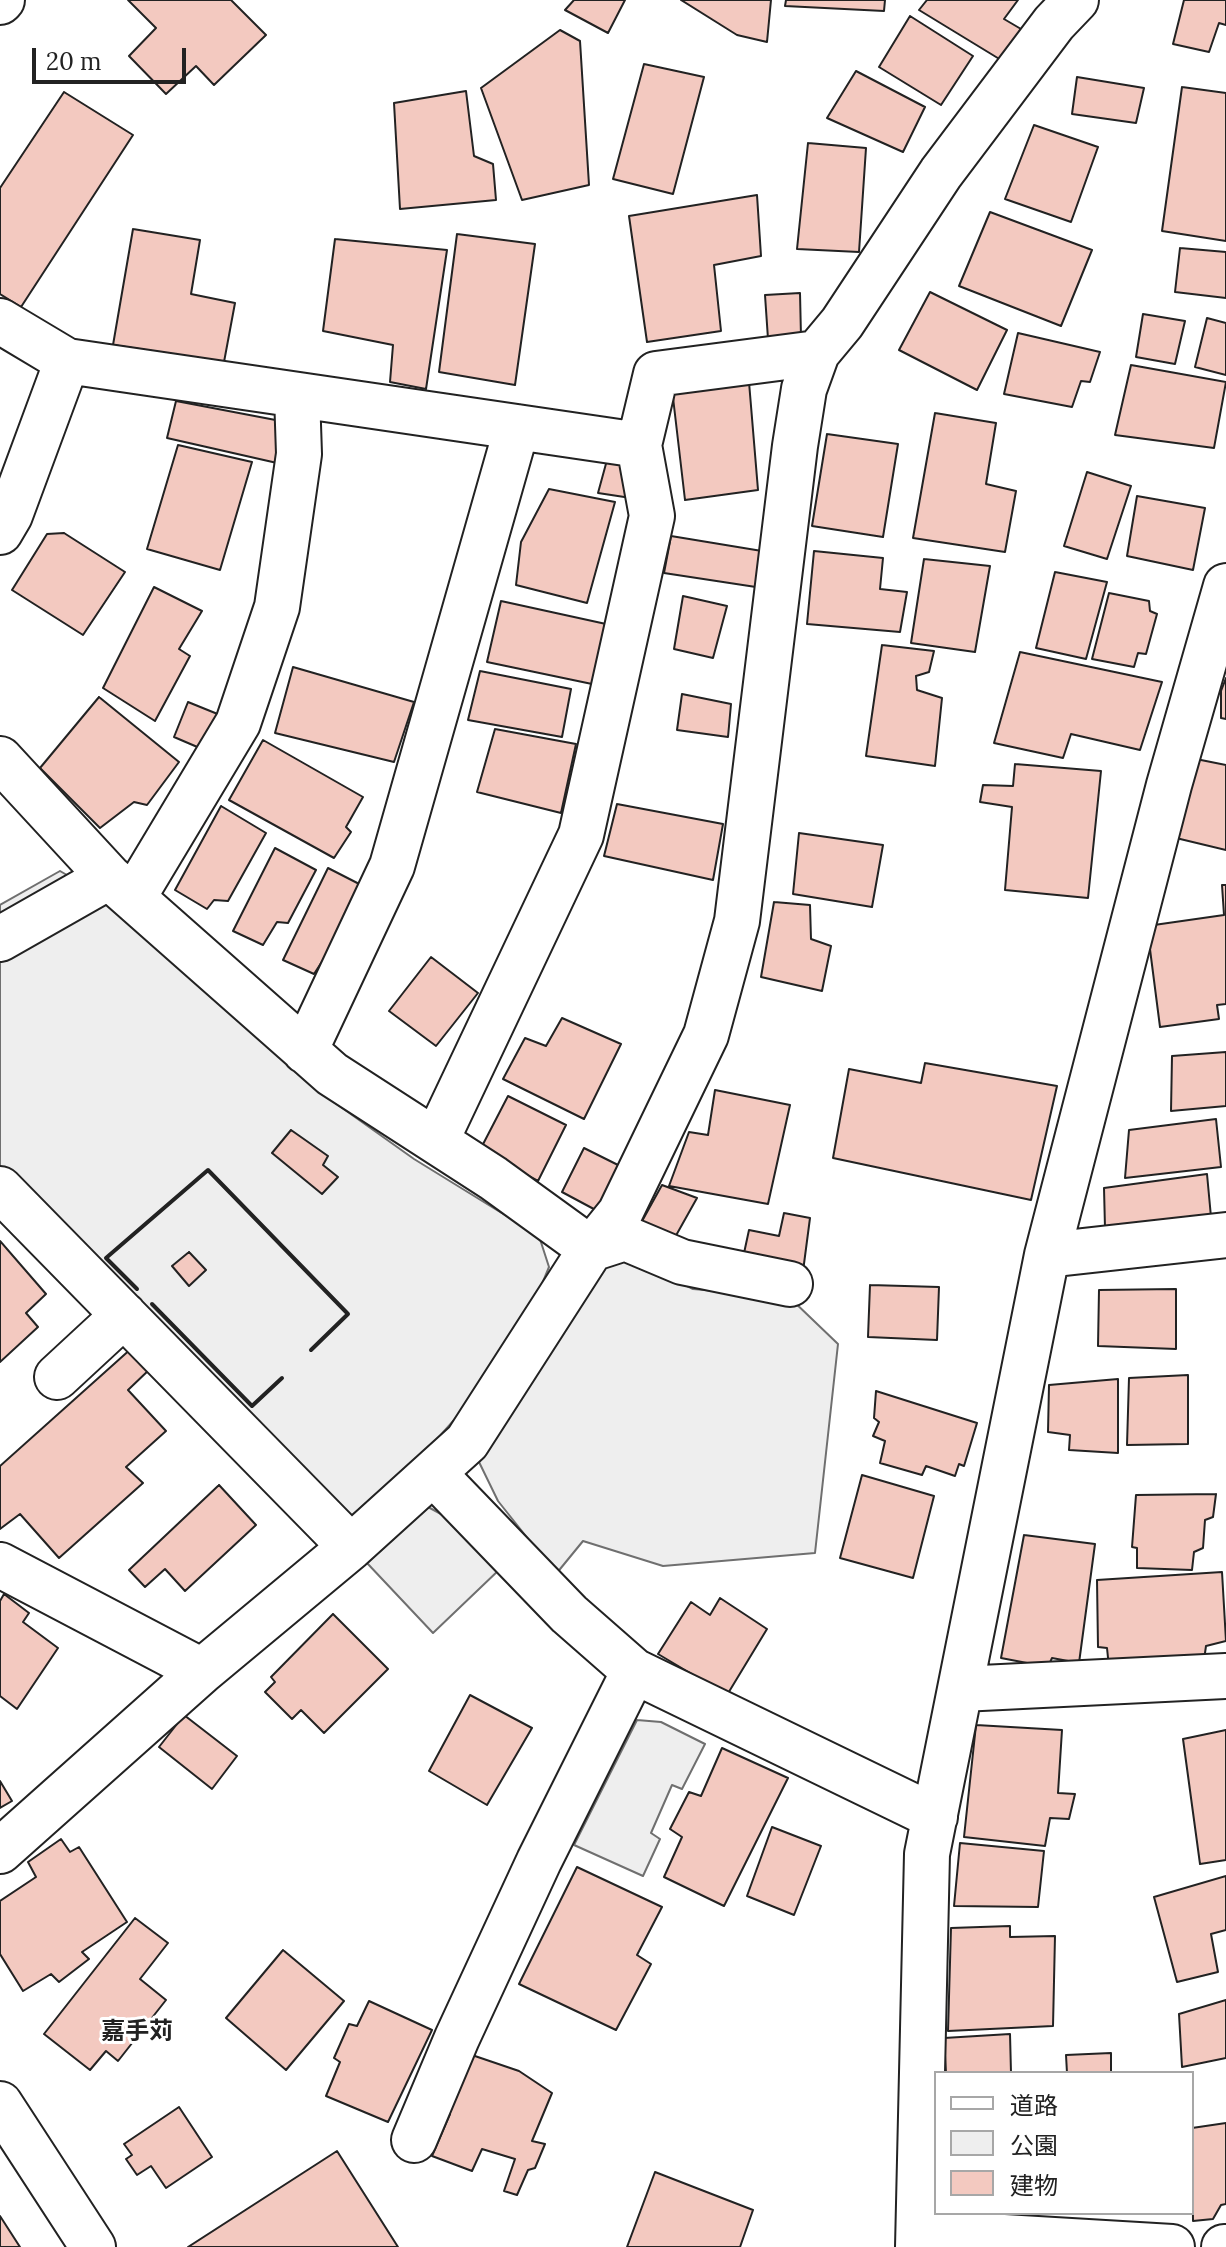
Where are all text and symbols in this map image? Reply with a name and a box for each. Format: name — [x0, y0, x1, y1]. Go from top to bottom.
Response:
scale bar — [36, 32, 190, 82]
text: 20 m — [46, 46, 102, 77]
district label: 嘉手苅 — [101, 2018, 173, 2046]
legend — [934, 2071, 1194, 2215]
text: 道路 — [1010, 2090, 1058, 2121]
text: 公園 — [1010, 2130, 1058, 2161]
text: 建物 — [1010, 2170, 1058, 2201]

